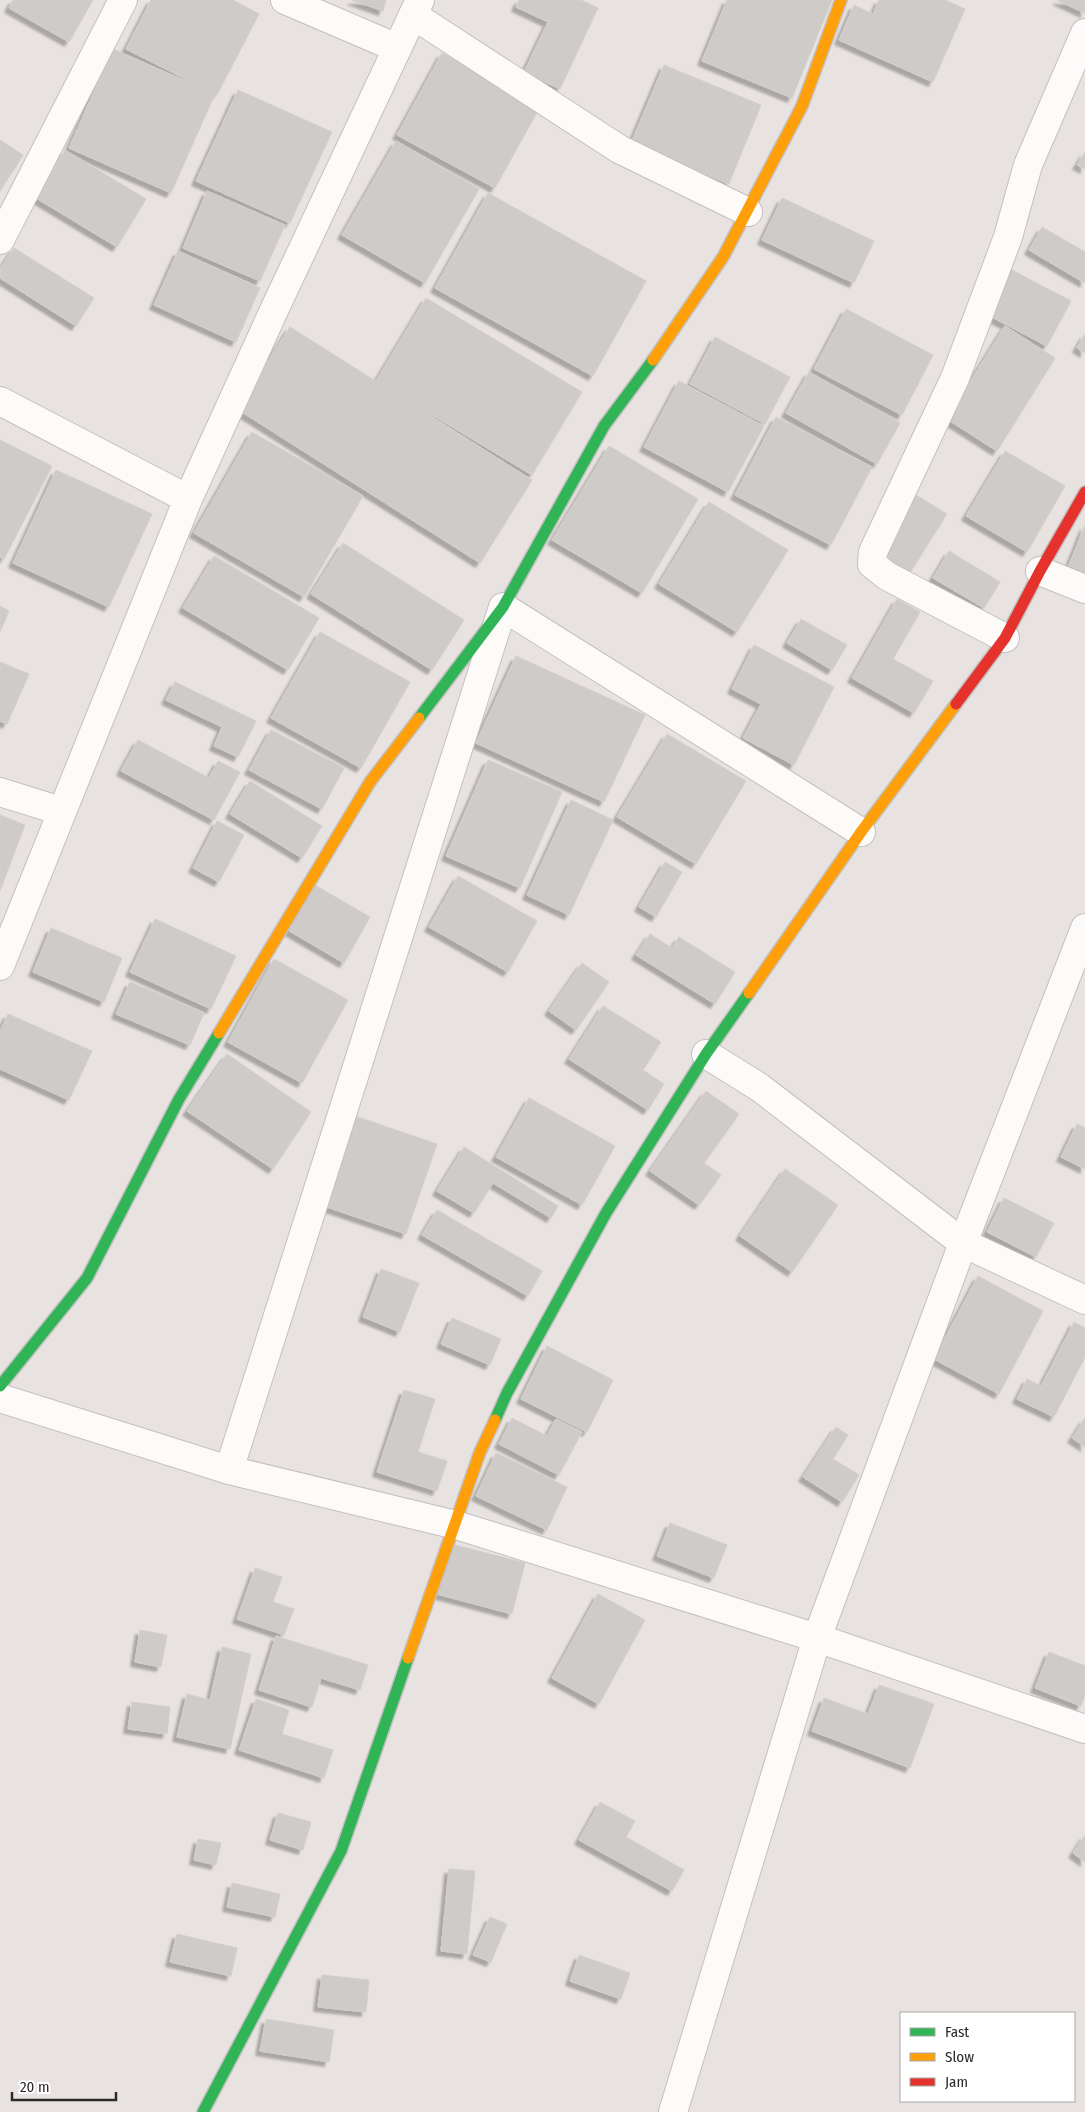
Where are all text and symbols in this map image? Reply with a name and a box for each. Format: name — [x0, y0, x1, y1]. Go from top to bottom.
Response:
legend — [900, 2012, 1075, 2102]
text: Fast — [945, 2023, 969, 2041]
text: Slow — [945, 2048, 974, 2066]
scale bar — [12, 2070, 116, 2102]
text: Jam — [945, 2073, 968, 2091]
text: 20 m — [20, 2078, 50, 2096]

